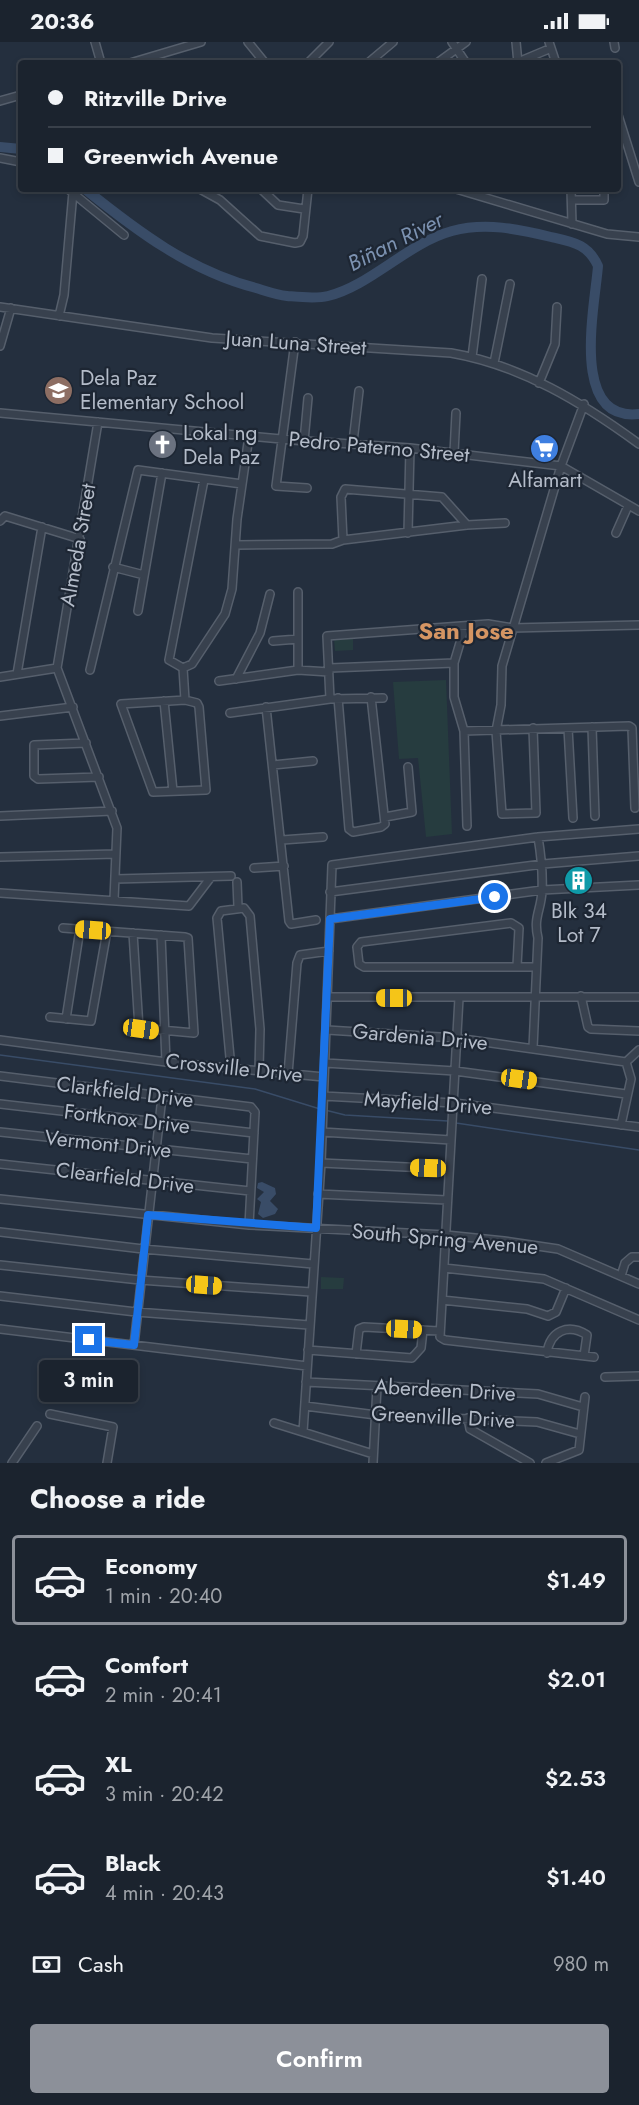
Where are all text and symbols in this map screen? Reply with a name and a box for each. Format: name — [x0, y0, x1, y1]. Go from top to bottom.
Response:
text: 20:36 — [30, 5, 94, 37]
text: Ritzville Drive — [84, 82, 227, 114]
text: Greenwich Avenue — [84, 140, 278, 172]
water label: Biñan River — [342, 202, 450, 279]
street label: Juan Luna Street — [222, 323, 367, 363]
place label: Dela Paz Elementary School — [80, 363, 244, 417]
school or university icon: Dela Paz Elementary School — [43, 374, 75, 406]
place label: Lokal ng Dela Paz — [183, 418, 260, 472]
street label: Pedro Paterno Street — [287, 424, 471, 470]
church icon: Lokal ng Dela Paz — [146, 429, 178, 461]
supermarket icon: Alfamart — [529, 433, 561, 465]
place label: Alfamart — [508, 465, 582, 495]
street label: Almeda Street — [52, 481, 104, 609]
district label: San Jose — [418, 613, 514, 648]
building icon: Blk 34 Lot 7 — [563, 864, 595, 896]
route start — [481, 883, 508, 910]
place label: Blk 34 Lot 7 — [551, 896, 607, 950]
car — [74, 920, 112, 940]
car — [376, 989, 412, 1007]
street label: Gardenia Drive — [351, 1016, 489, 1058]
car — [122, 1018, 160, 1040]
street label: Crossville Drive — [164, 1046, 304, 1090]
car — [500, 1068, 538, 1090]
street label: Clarkfield Drive — [55, 1069, 195, 1115]
street label: Mayfield Drive — [363, 1084, 493, 1122]
street label: Fortknox Drive — [62, 1096, 192, 1142]
street label: Vermont Drive — [43, 1122, 173, 1166]
street label: Clearfield Drive — [54, 1155, 196, 1201]
car — [410, 1158, 446, 1178]
street label: South Spring Avenue — [350, 1216, 540, 1262]
car — [185, 1275, 223, 1295]
car — [386, 1319, 422, 1339]
route end — [75, 1326, 102, 1353]
callout: 3 min — [40, 1361, 138, 1403]
text: 3 min — [63, 1366, 114, 1395]
street label: Aberdeen Drive — [374, 1371, 517, 1409]
street label: Greenville Drive — [370, 1398, 516, 1436]
text: Choose a ride — [30, 1479, 205, 1518]
text: Economy — [105, 1550, 197, 1582]
icon: car — [33, 1553, 87, 1607]
text: $1.49 — [546, 1564, 606, 1596]
text: 1 min · 20:40 — [105, 1582, 222, 1611]
text: Comfort — [105, 1649, 188, 1681]
icon: car — [33, 1652, 87, 1706]
text: $2.01 — [547, 1663, 606, 1695]
text: 2 min · 20:41 — [105, 1681, 222, 1710]
text: XL — [105, 1748, 132, 1780]
icon: car — [33, 1751, 87, 1805]
text: $2.53 — [545, 1762, 606, 1794]
text: 3 min · 20:42 — [105, 1780, 224, 1809]
text: Black — [105, 1847, 161, 1879]
icon: car — [33, 1850, 87, 1904]
text: $1.40 — [546, 1861, 606, 1893]
text: 4 min · 20:43 — [105, 1879, 224, 1908]
icon: cash — [30, 1948, 63, 1981]
text: Cash — [78, 1948, 124, 1980]
text: 980 m — [553, 1950, 609, 1979]
button: Confirm — [30, 2024, 609, 2093]

